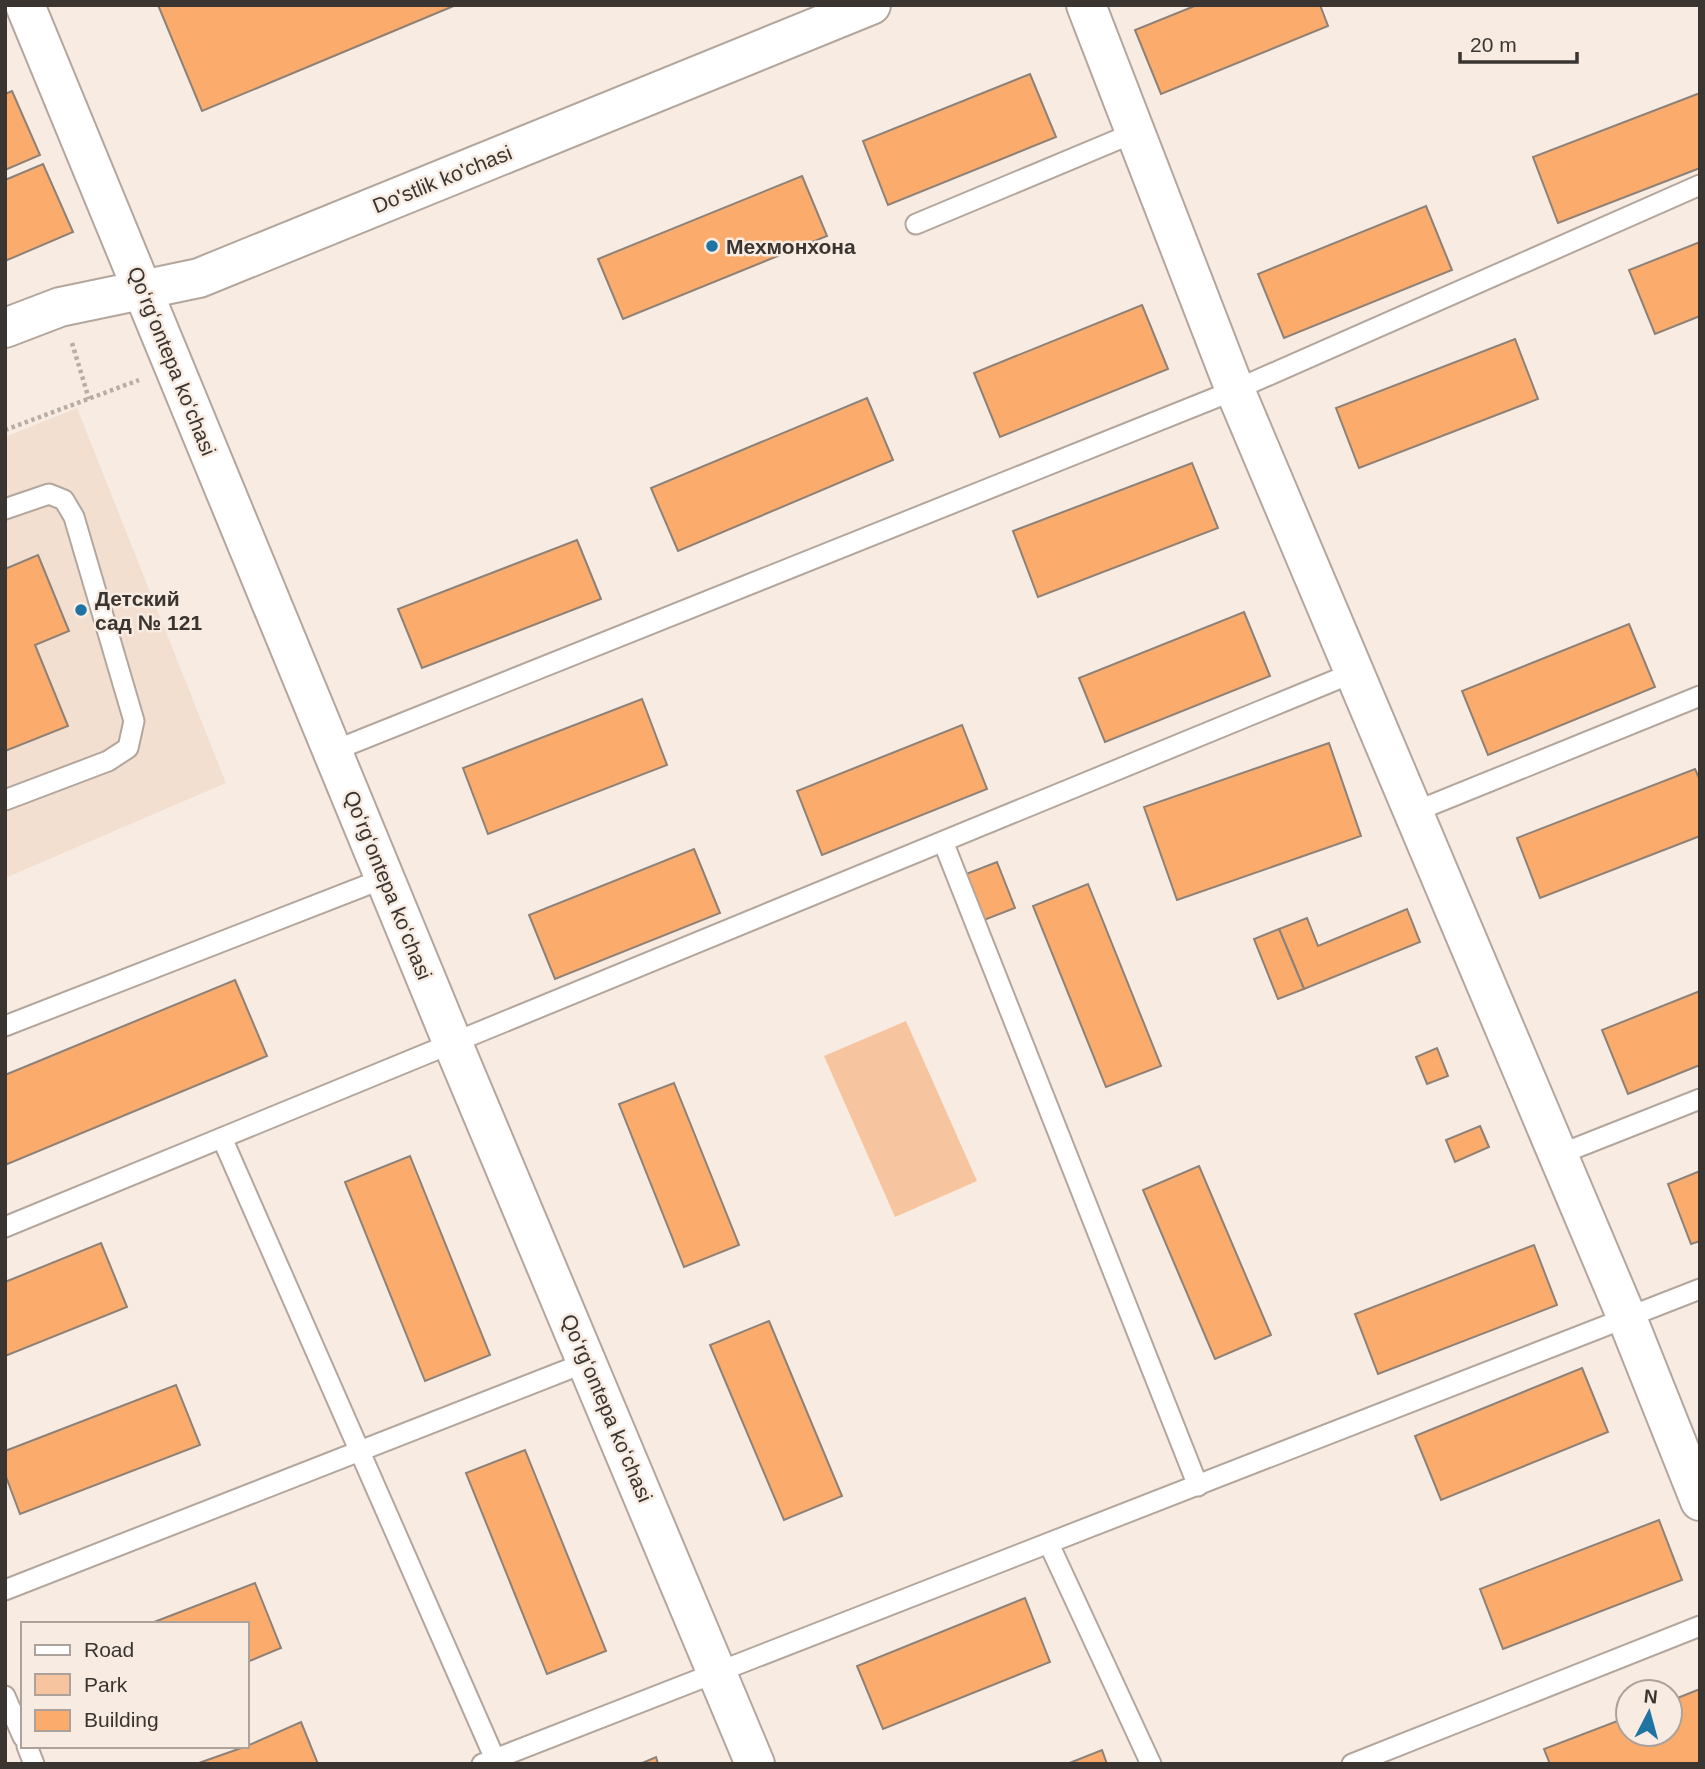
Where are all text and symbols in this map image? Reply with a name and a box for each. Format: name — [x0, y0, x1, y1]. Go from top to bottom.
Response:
scale bar — [1460, 21, 1577, 65]
text: 20 m — [1470, 33, 1517, 56]
street label: Do'stlik ko'chasi — [369, 141, 515, 217]
place label: Мехмонхона — [726, 235, 856, 258]
marker: Мехмонхона — [704, 238, 720, 254]
street label: Qoʻrgʻontepa koʻchasi — [124, 263, 220, 459]
place label: Детский сад № 121 — [95, 587, 202, 634]
marker: Детский сад № 121 — [73, 602, 89, 618]
street label: Qoʻrgʻontepa koʻchasi — [340, 787, 436, 983]
street label: Qoʻrgʻontepa koʻchasi — [557, 1311, 657, 1505]
legend — [21, 1622, 248, 1748]
text: Road — [84, 1638, 134, 1661]
text: Park — [84, 1673, 128, 1696]
north arrow — [1614, 1678, 1684, 1748]
text: N — [1643, 1685, 1659, 1708]
text: Building — [84, 1708, 159, 1731]

